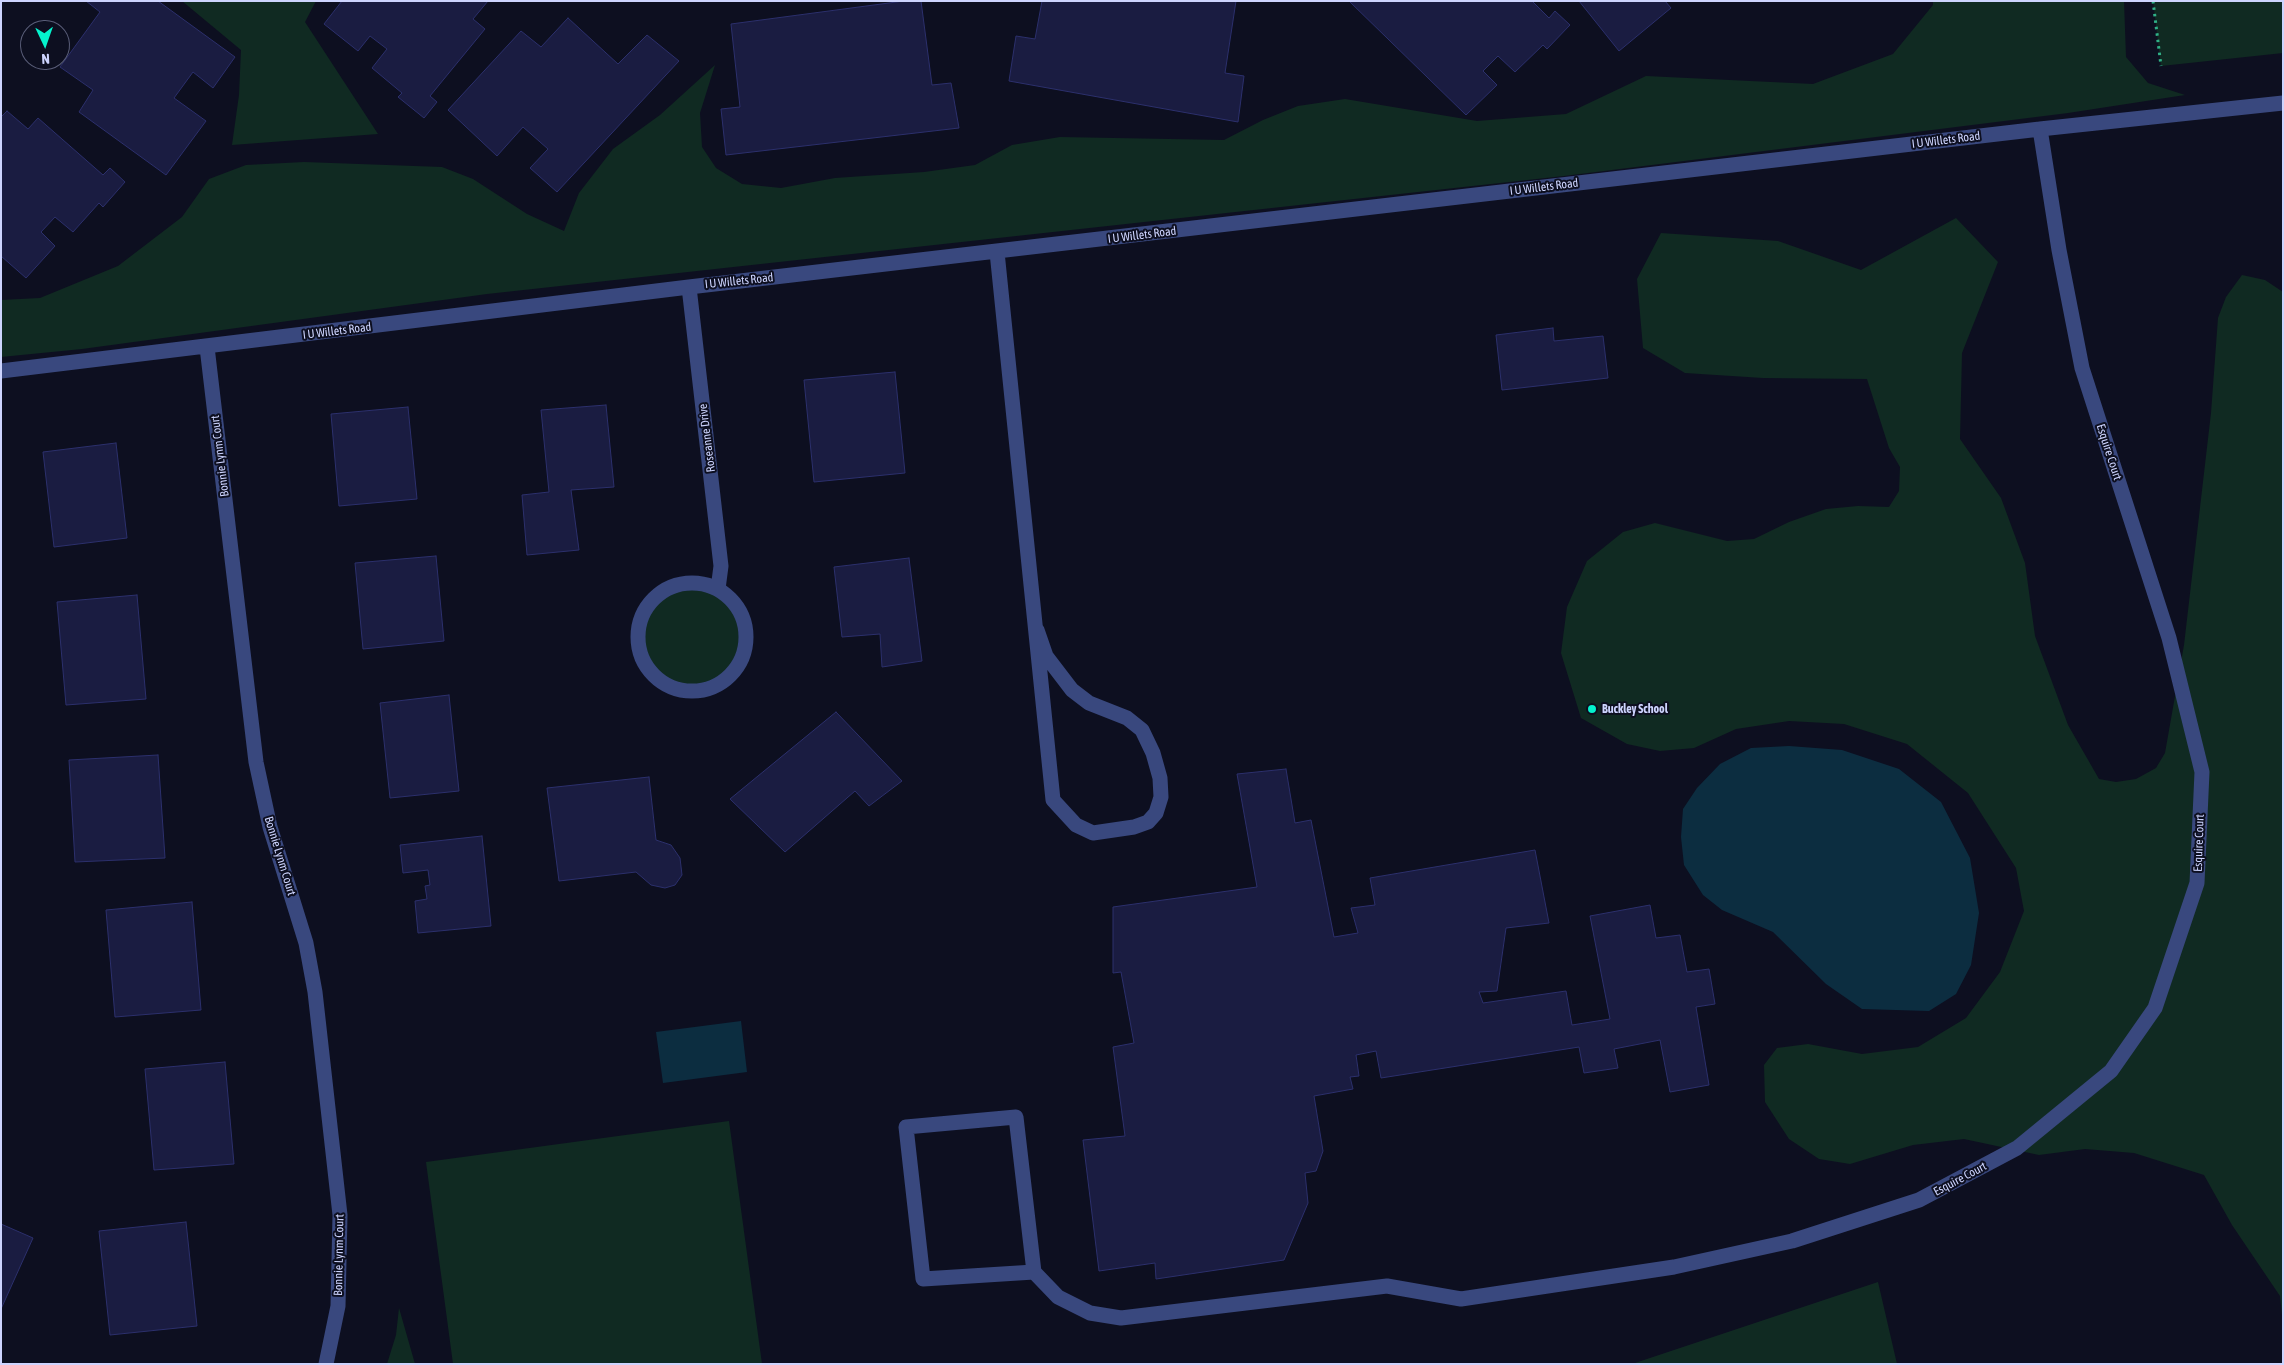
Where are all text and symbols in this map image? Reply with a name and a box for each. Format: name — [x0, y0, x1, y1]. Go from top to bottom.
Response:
north arrow — [20, 20, 70, 70]
text: N — [41, 51, 50, 67]
street label: I U Willets Road — [1911, 129, 1981, 151]
street label: I U Willets Road — [1509, 176, 1579, 198]
street label: I U Willets Road — [1107, 224, 1177, 246]
street label: I U Willets Road — [704, 270, 774, 292]
street label: I U Willets Road — [302, 320, 372, 342]
street label: Roseanne Drive — [696, 403, 718, 473]
street label: Bonnie Lynm Court — [208, 414, 232, 498]
street label: Esquire Court — [2093, 422, 2125, 482]
place label: Buckley School — [1602, 702, 1668, 716]
marker: Buckley School — [1586, 703, 1598, 715]
street label: Esquire Court — [2191, 814, 2207, 872]
street label: Bonnie Lynm Court — [261, 815, 299, 897]
street label: Esquire Court — [1931, 1159, 1989, 1199]
street label: Bonnie Lynm Court — [331, 1214, 347, 1296]

